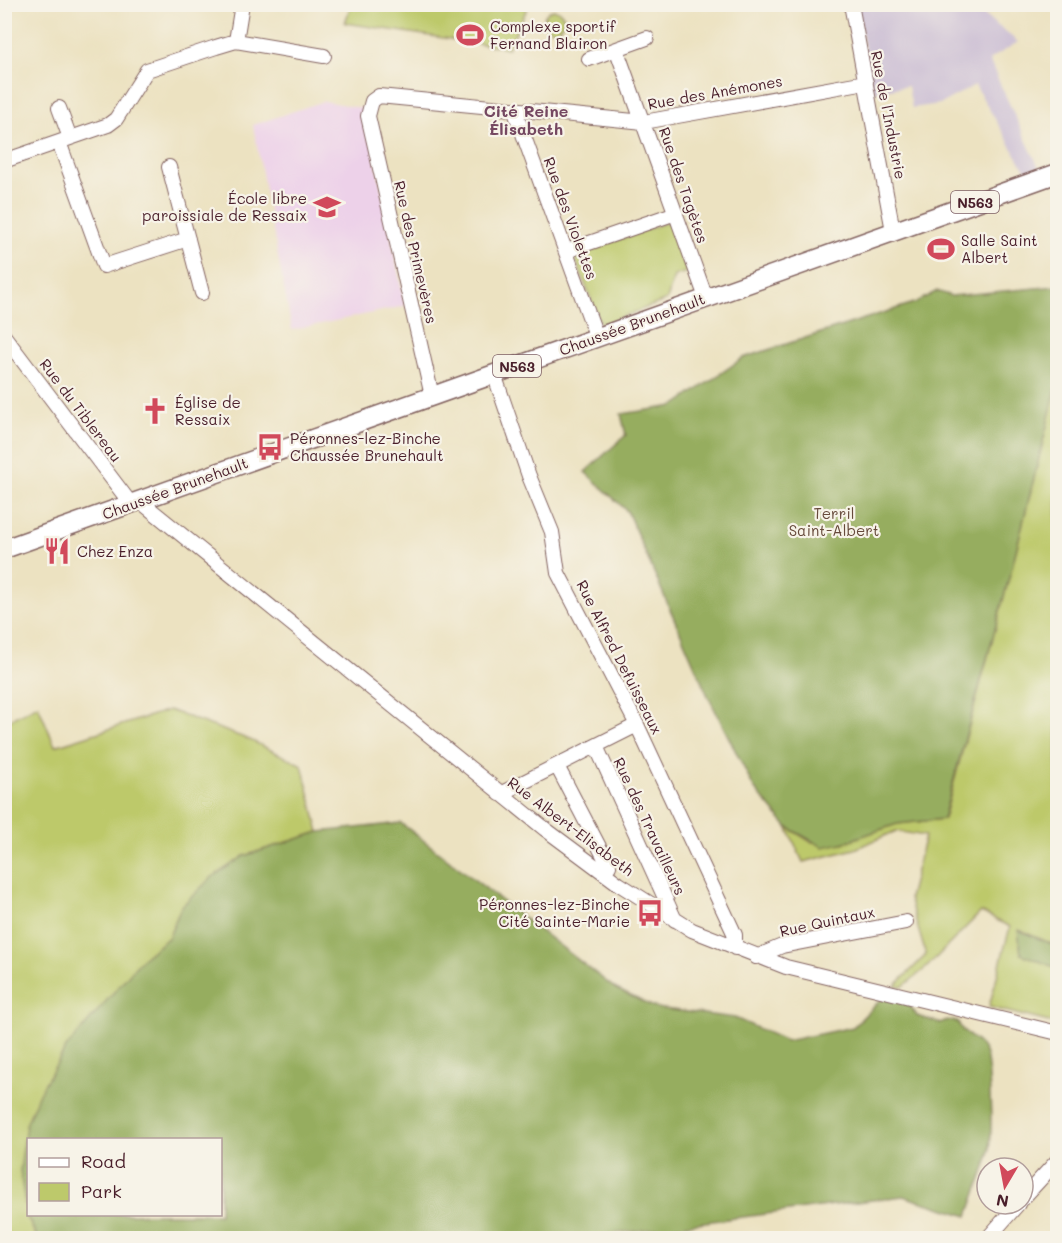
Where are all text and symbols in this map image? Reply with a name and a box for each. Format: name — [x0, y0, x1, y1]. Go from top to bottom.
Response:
place label: Complexe sportif Fernand Blairon — [490, 16, 617, 53]
sports icon: Complexe sportif Fernand Blairon — [455, 20, 485, 50]
street label: Rue de l'Industrie — [867, 49, 911, 181]
street label: Rue des Anémones — [646, 70, 784, 114]
district label: Cité Reine Élisabeth — [484, 100, 568, 139]
street label: Rue des Tagètes — [655, 124, 713, 246]
street label: Rue des Violettes — [540, 154, 602, 282]
street label: Rue des Primevères — [390, 179, 442, 325]
place label: École libre paroissiale de Ressaix — [142, 188, 307, 225]
road number: N563 — [951, 191, 999, 213]
school or university icon: École libre paroissiale de Ressaix — [312, 192, 342, 222]
place label: Salle Saint Albert — [961, 230, 1038, 267]
sports icon: Salle Saint Albert — [926, 234, 956, 264]
street label: Chaussée Brunehault — [556, 288, 708, 360]
street label: Rue du Tiblereau — [36, 354, 126, 466]
road number: N563 — [493, 355, 541, 377]
place label: Église de Ressaix — [175, 392, 241, 429]
church icon: Église de Ressaix — [140, 396, 170, 426]
place label: Péronnes-lez-Binche Chaussée Brunehault — [290, 428, 444, 465]
bus stop icon: Péronnes-lez-Binche Chaussée Brunehault — [255, 432, 285, 462]
street label: Chaussée Brunehault — [99, 452, 251, 524]
park label: Terril Saint-Albert — [789, 503, 879, 540]
restaurant icon: Chez Enza — [42, 536, 72, 566]
place label: Chez Enza — [77, 541, 153, 561]
street label: Rue Alfred Defuisseaux — [572, 577, 668, 738]
street label: Rue des Travailleurs — [609, 754, 691, 898]
street label: Rue Albert-Elisabeth — [504, 772, 638, 880]
place label: Péronnes-lez-Binche Cité Sainte-Marie — [479, 894, 630, 931]
bus stop icon: Péronnes-lez-Binche Cité Sainte-Marie — [635, 898, 665, 928]
street label: Rue Quintaux — [778, 901, 877, 941]
legend — [27, 1138, 222, 1216]
text: Road — [81, 1149, 126, 1173]
north arrow — [975, 1156, 1035, 1216]
text: Park — [81, 1179, 122, 1203]
text: N — [994, 1190, 1010, 1213]

